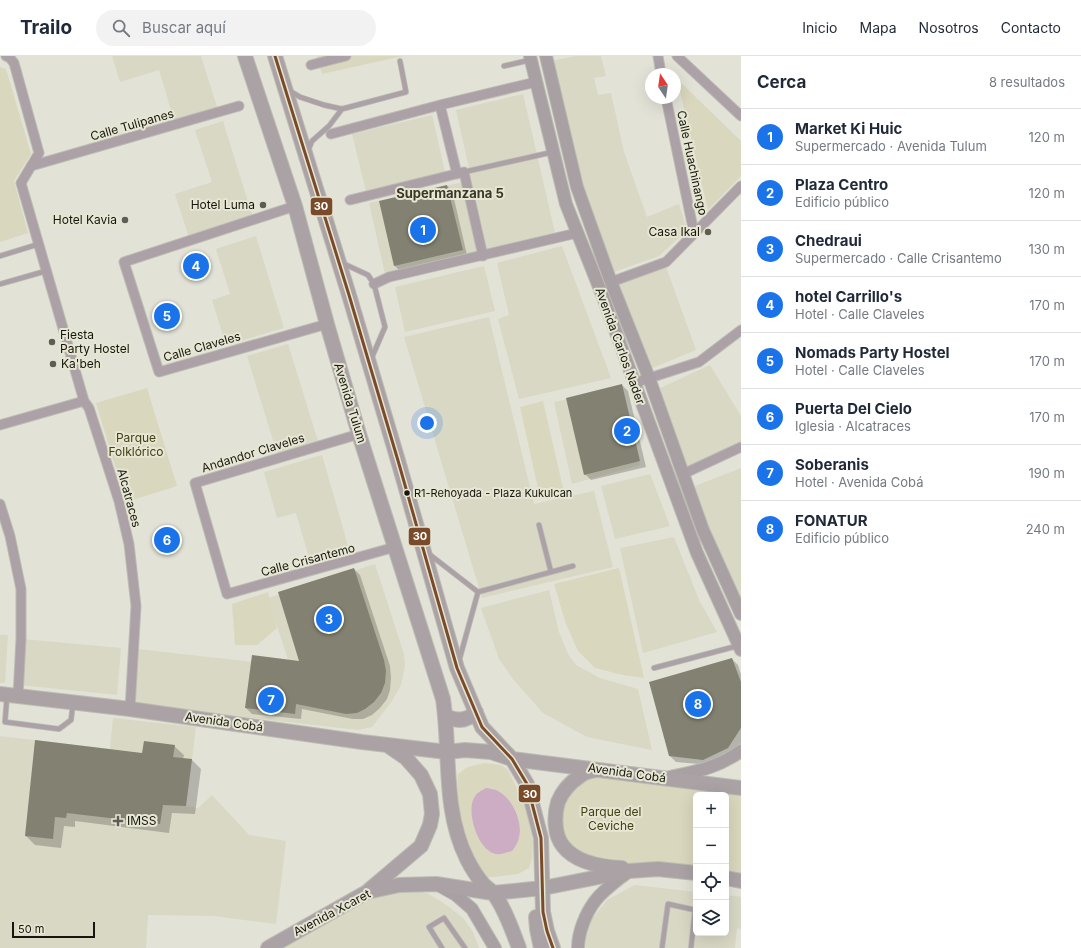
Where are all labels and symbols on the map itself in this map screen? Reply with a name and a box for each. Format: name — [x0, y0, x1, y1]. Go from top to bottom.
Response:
north arrow — [645, 68, 681, 104]
street label: Calle Tulipanes — [88, 105, 175, 144]
street label: Calle Huachinango — [674, 109, 711, 217]
district label: Supermanzana 5 — [396, 185, 504, 201]
place label: Hotel Luma — [191, 197, 255, 212]
line badge: 30 — [310, 197, 333, 216]
text: 30 — [314, 199, 328, 213]
marker: Hotel Luma — [258, 200, 268, 210]
place label: Hotel Kavia — [53, 212, 117, 227]
marker: Hotel Kavia — [120, 215, 130, 225]
pin: 1 — [410, 215, 436, 245]
place label: Casa Ikal — [649, 224, 700, 239]
marker: Casa Ikal — [703, 227, 713, 237]
pin: 4 — [183, 251, 209, 281]
street label: Avenida Carlos Nader — [592, 285, 649, 407]
pin: 5 — [154, 301, 180, 331]
place label: Fiesta Party Hostel — [60, 327, 130, 356]
street label: Calle Claveles — [162, 328, 242, 365]
marker: Fiesta Party Hostel — [47, 337, 57, 347]
place label: Ka'beh — [61, 356, 101, 371]
marker: Ka'beh — [48, 359, 58, 369]
street label: Avenida Tulum — [331, 361, 370, 445]
your location — [417, 413, 437, 433]
pin: 2 — [614, 416, 640, 446]
park label: Parque Folklórico — [108, 430, 164, 459]
street label: Andandor Claveles — [200, 430, 306, 475]
street label: Alcatraces — [114, 467, 145, 529]
place label: R1-Rehoyada - Plaza Kukulcan — [414, 486, 572, 500]
marker: R1-Rehoyada - Plaza Kukulcan — [402, 488, 412, 498]
pin: 6 — [154, 525, 180, 555]
line badge: 30 — [408, 527, 431, 546]
text: 30 — [413, 529, 427, 543]
street label: Calle Crisantemo — [259, 540, 357, 579]
pin: 3 — [316, 604, 342, 634]
pin: 7 — [258, 685, 284, 715]
pin: 8 — [685, 689, 711, 719]
street label: Avenida Cobá — [184, 709, 264, 734]
street label: Avenida Cobá — [587, 760, 667, 785]
line badge: 30 — [518, 784, 541, 803]
text: 30 — [523, 787, 537, 801]
park label: Parque del Ceviche — [581, 804, 641, 833]
place label: IMSS — [127, 813, 157, 828]
marker: IMSS — [112, 815, 124, 827]
street label: Avenida Xcaret — [291, 886, 373, 939]
scale bar — [12, 920, 95, 939]

